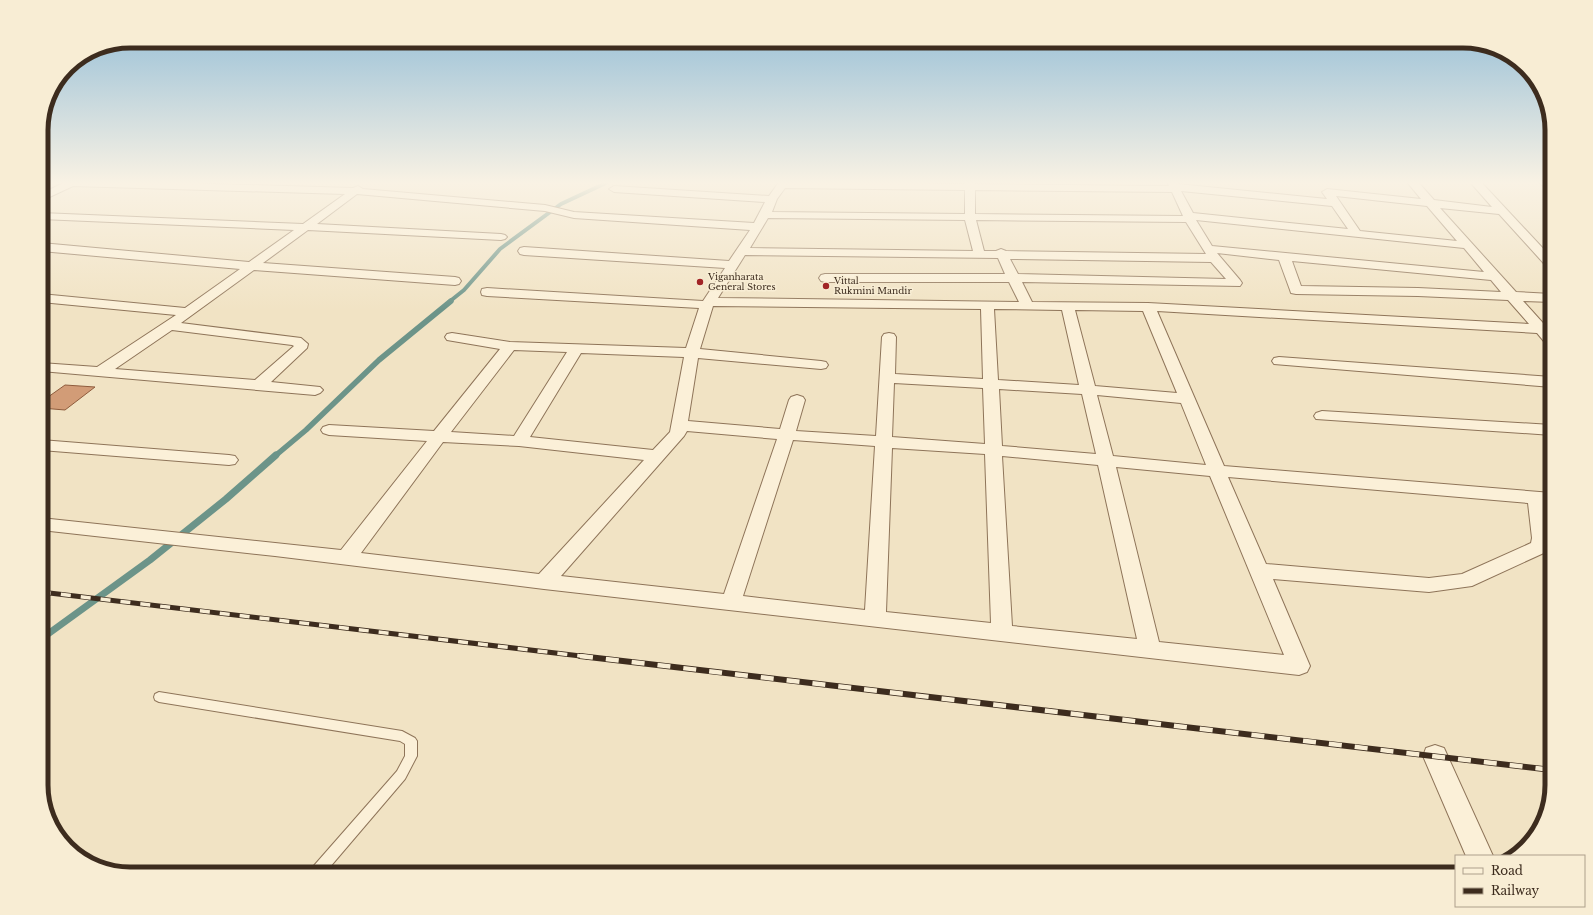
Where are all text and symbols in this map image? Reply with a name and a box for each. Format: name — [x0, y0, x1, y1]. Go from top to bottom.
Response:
place label: Viganharata General Stores — [707, 271, 776, 292]
place label: Vittal Rukmini Mandir — [833, 275, 912, 296]
marker: Viganharata General Stores — [695, 277, 705, 287]
marker: Vittal Rukmini Mandir — [821, 281, 831, 291]
legend — [1455, 855, 1585, 907]
text: Road — [1491, 863, 1523, 878]
text: Railway — [1491, 883, 1540, 898]

